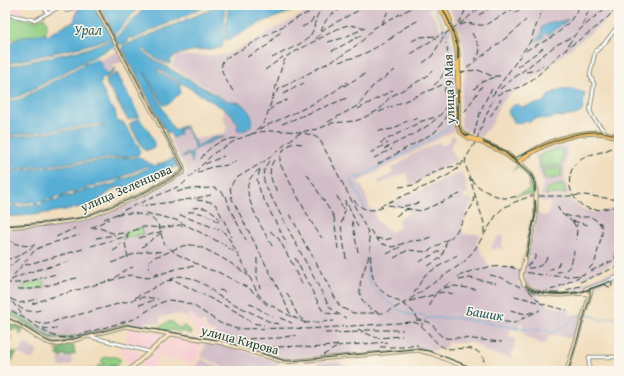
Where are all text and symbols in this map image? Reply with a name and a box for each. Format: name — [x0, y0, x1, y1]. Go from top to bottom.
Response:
water label: Урал — [74, 20, 103, 40]
street label: улица 9 Мая — [438, 53, 460, 125]
street label: улица Зеленцова — [76, 159, 175, 217]
water label: Башик — [465, 300, 505, 326]
street label: улица Кирова — [198, 320, 282, 360]

